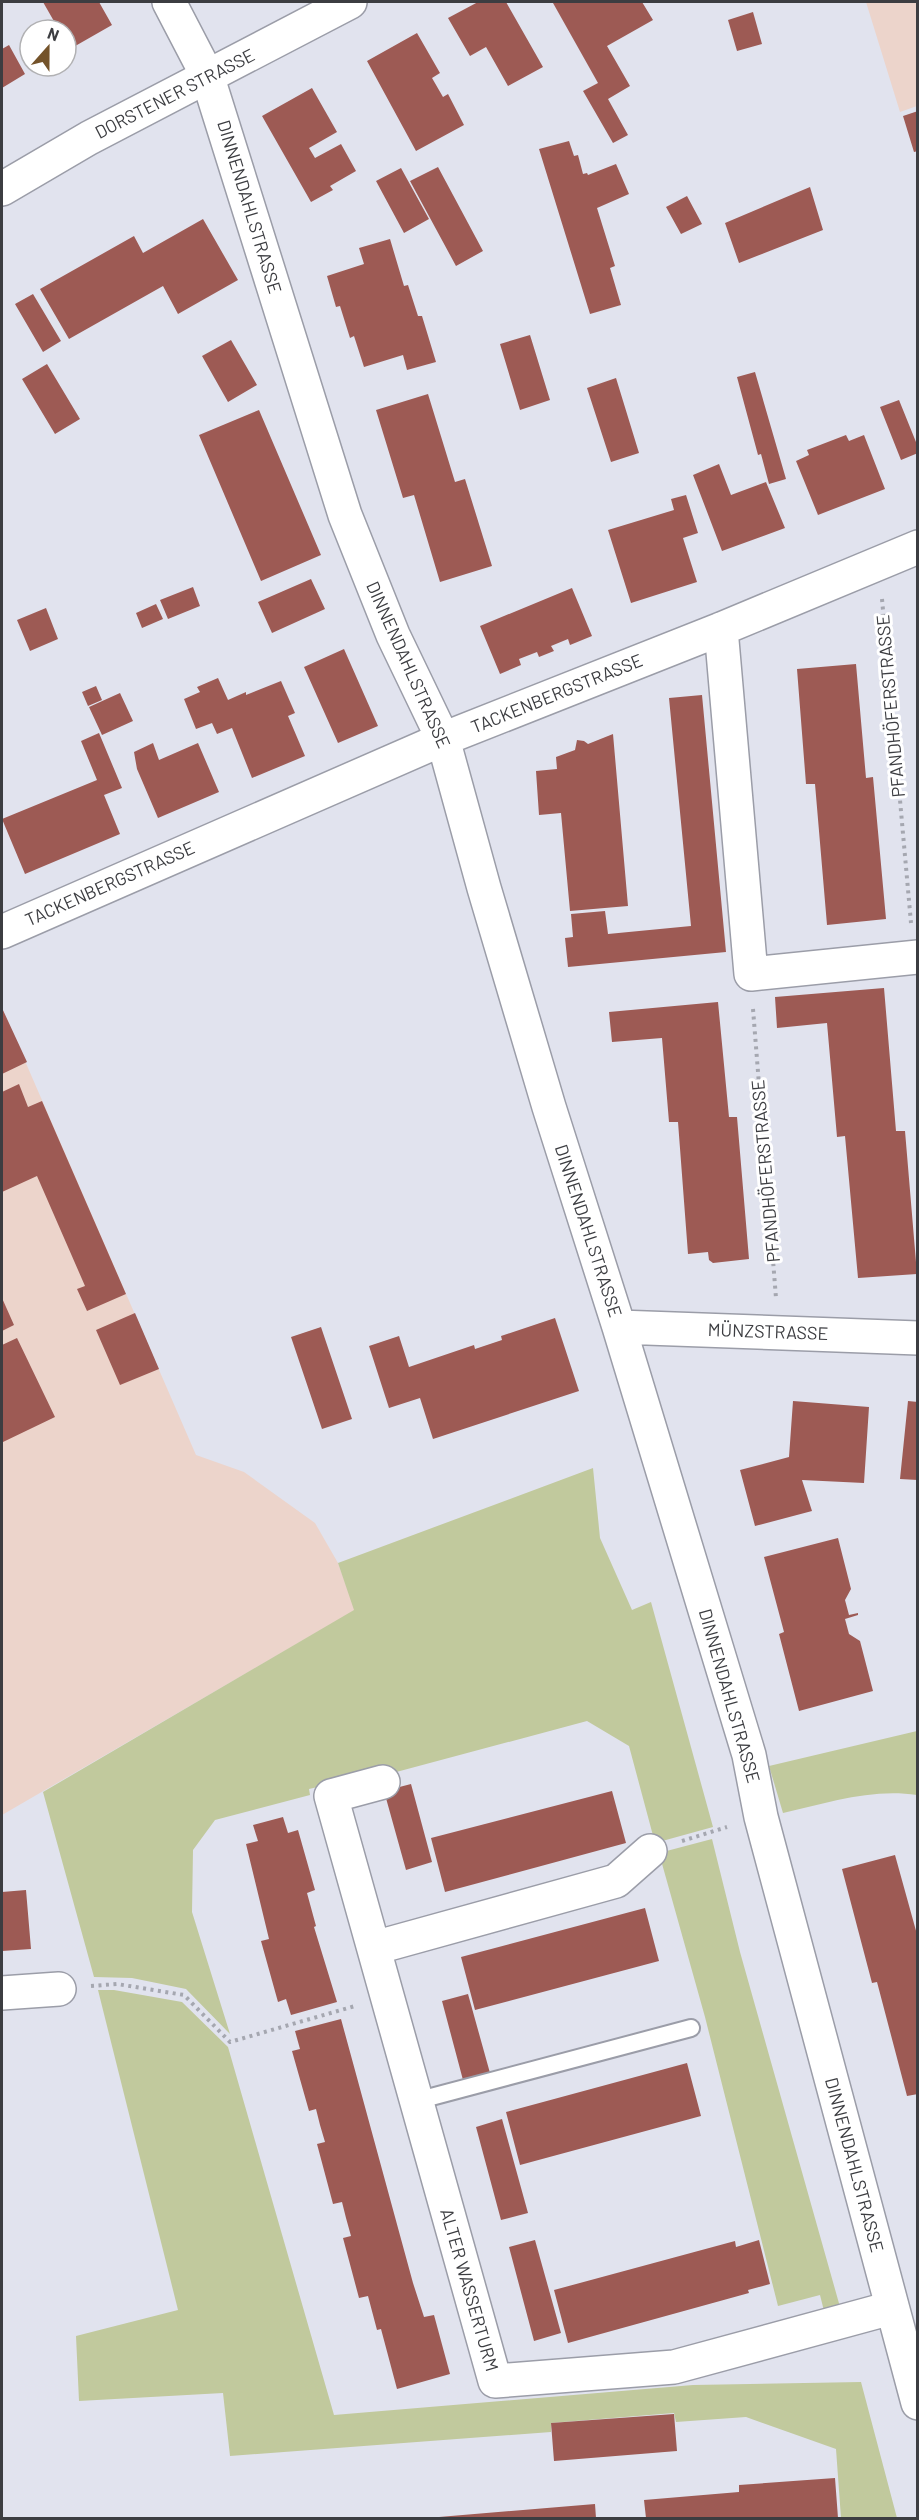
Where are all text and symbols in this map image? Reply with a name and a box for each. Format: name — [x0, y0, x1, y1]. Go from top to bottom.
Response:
north arrow — [18, 18, 78, 78]
text: N — [45, 23, 62, 44]
street label: DORSTENER STRASSE — [91, 43, 258, 143]
street label: DINNENDAHLSTRASSE — [213, 117, 287, 296]
street label: DINNENDAHLSTRASSE — [362, 578, 456, 751]
street label: PFANDHÖFERSTRASSE — [871, 614, 909, 798]
street label: TACKENBERGSTRASSE — [468, 649, 646, 738]
street label: TACKENBERGSTRASSE — [21, 836, 198, 930]
street label: PFANDHÖFERSTRASSE — [746, 1079, 784, 1263]
street label: DINNENDAHLSTRASSE — [551, 1142, 627, 1320]
street label: MÜNZSTRASSE — [707, 1318, 829, 1344]
street label: DINNENDAHLSTRASSE — [695, 1606, 765, 1785]
street label: DINNENDAHLSTRASSE — [821, 2075, 889, 2255]
street label: ALTER WASSERTURM — [436, 2206, 504, 2374]

